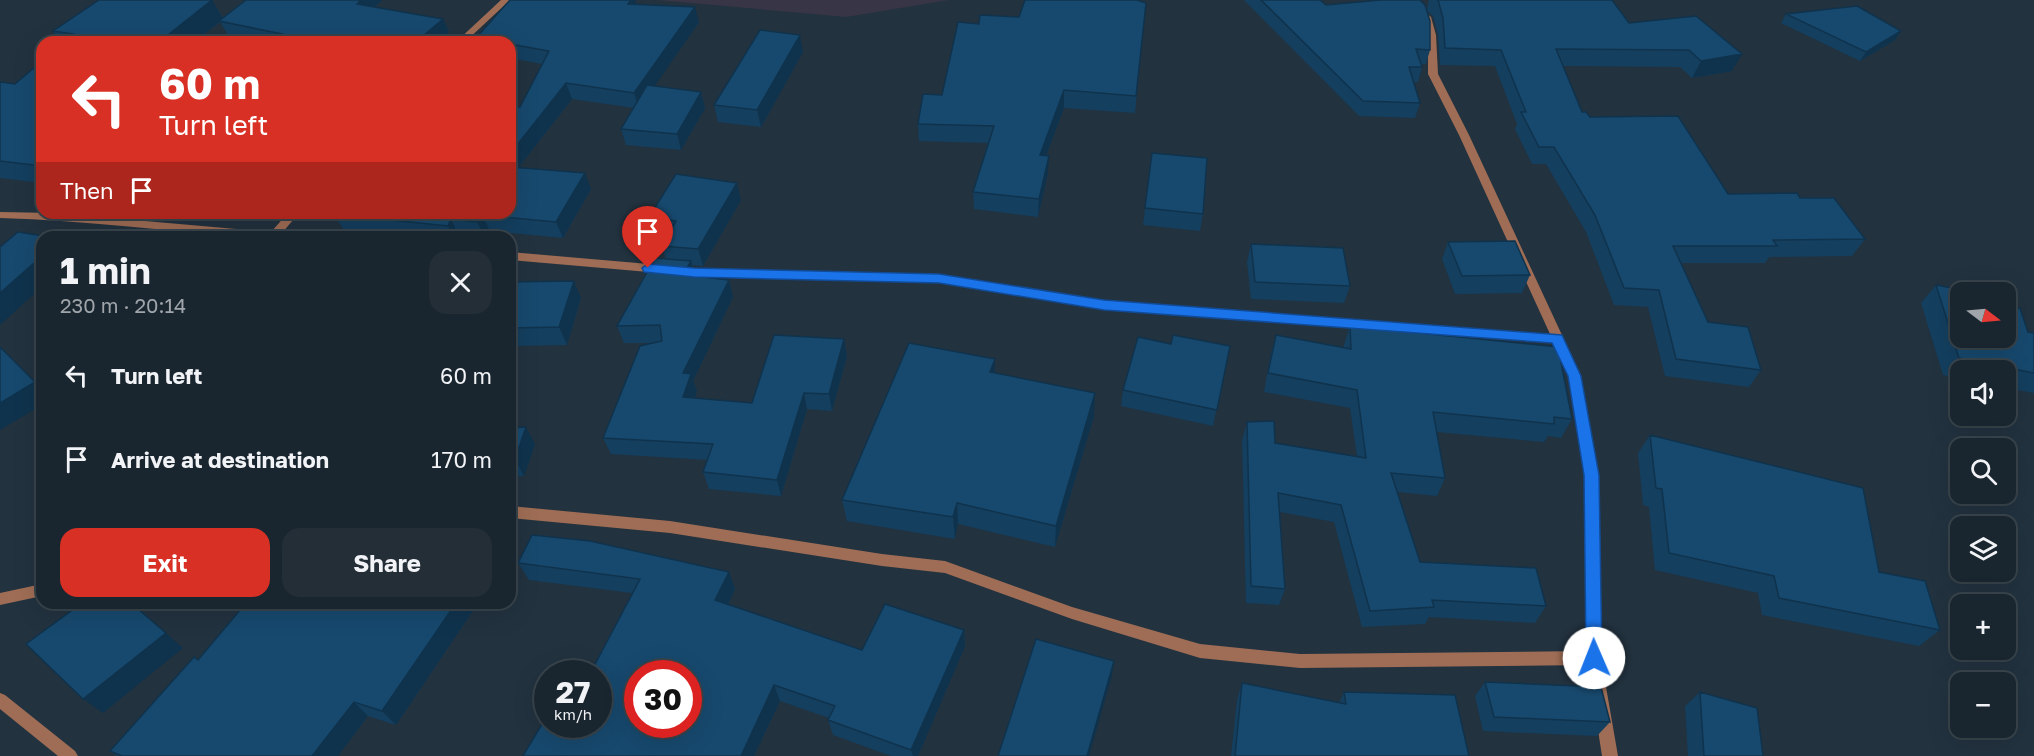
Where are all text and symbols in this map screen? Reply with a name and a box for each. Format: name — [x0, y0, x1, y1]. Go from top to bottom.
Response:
text: 60 m — [159, 58, 260, 108]
icon: left — [60, 60, 138, 138]
text: Turn left — [159, 109, 268, 141]
icon: arrive — [125, 174, 158, 207]
text: Then — [60, 177, 113, 204]
pin — [622, 206, 673, 268]
icon: arrive — [631, 215, 664, 248]
text: 1 min — [60, 249, 151, 292]
button: close — [429, 251, 492, 314]
north arrow — [1950, 282, 2016, 348]
map controls — [1950, 282, 2016, 738]
text: 230 m · 20:14 — [60, 293, 186, 317]
icon: left — [60, 359, 93, 392]
button: sound — [1950, 360, 2016, 426]
text: Turn left — [111, 362, 202, 389]
text: 60 m — [440, 362, 492, 389]
button: search — [1950, 438, 2016, 504]
icon: arrive — [60, 443, 93, 476]
text: Arrive at destination — [111, 446, 329, 473]
text: 170 m — [431, 446, 492, 473]
button: layers — [1950, 516, 2016, 582]
button: Exit — [60, 528, 270, 597]
button: Share — [282, 528, 492, 597]
button: + — [1950, 594, 2016, 660]
position arrow — [1562, 626, 1626, 690]
speed limit sign: 30 — [624, 660, 702, 738]
button: − — [1950, 672, 2016, 738]
text: 27 — [556, 674, 590, 710]
text: km/h — [554, 705, 592, 723]

